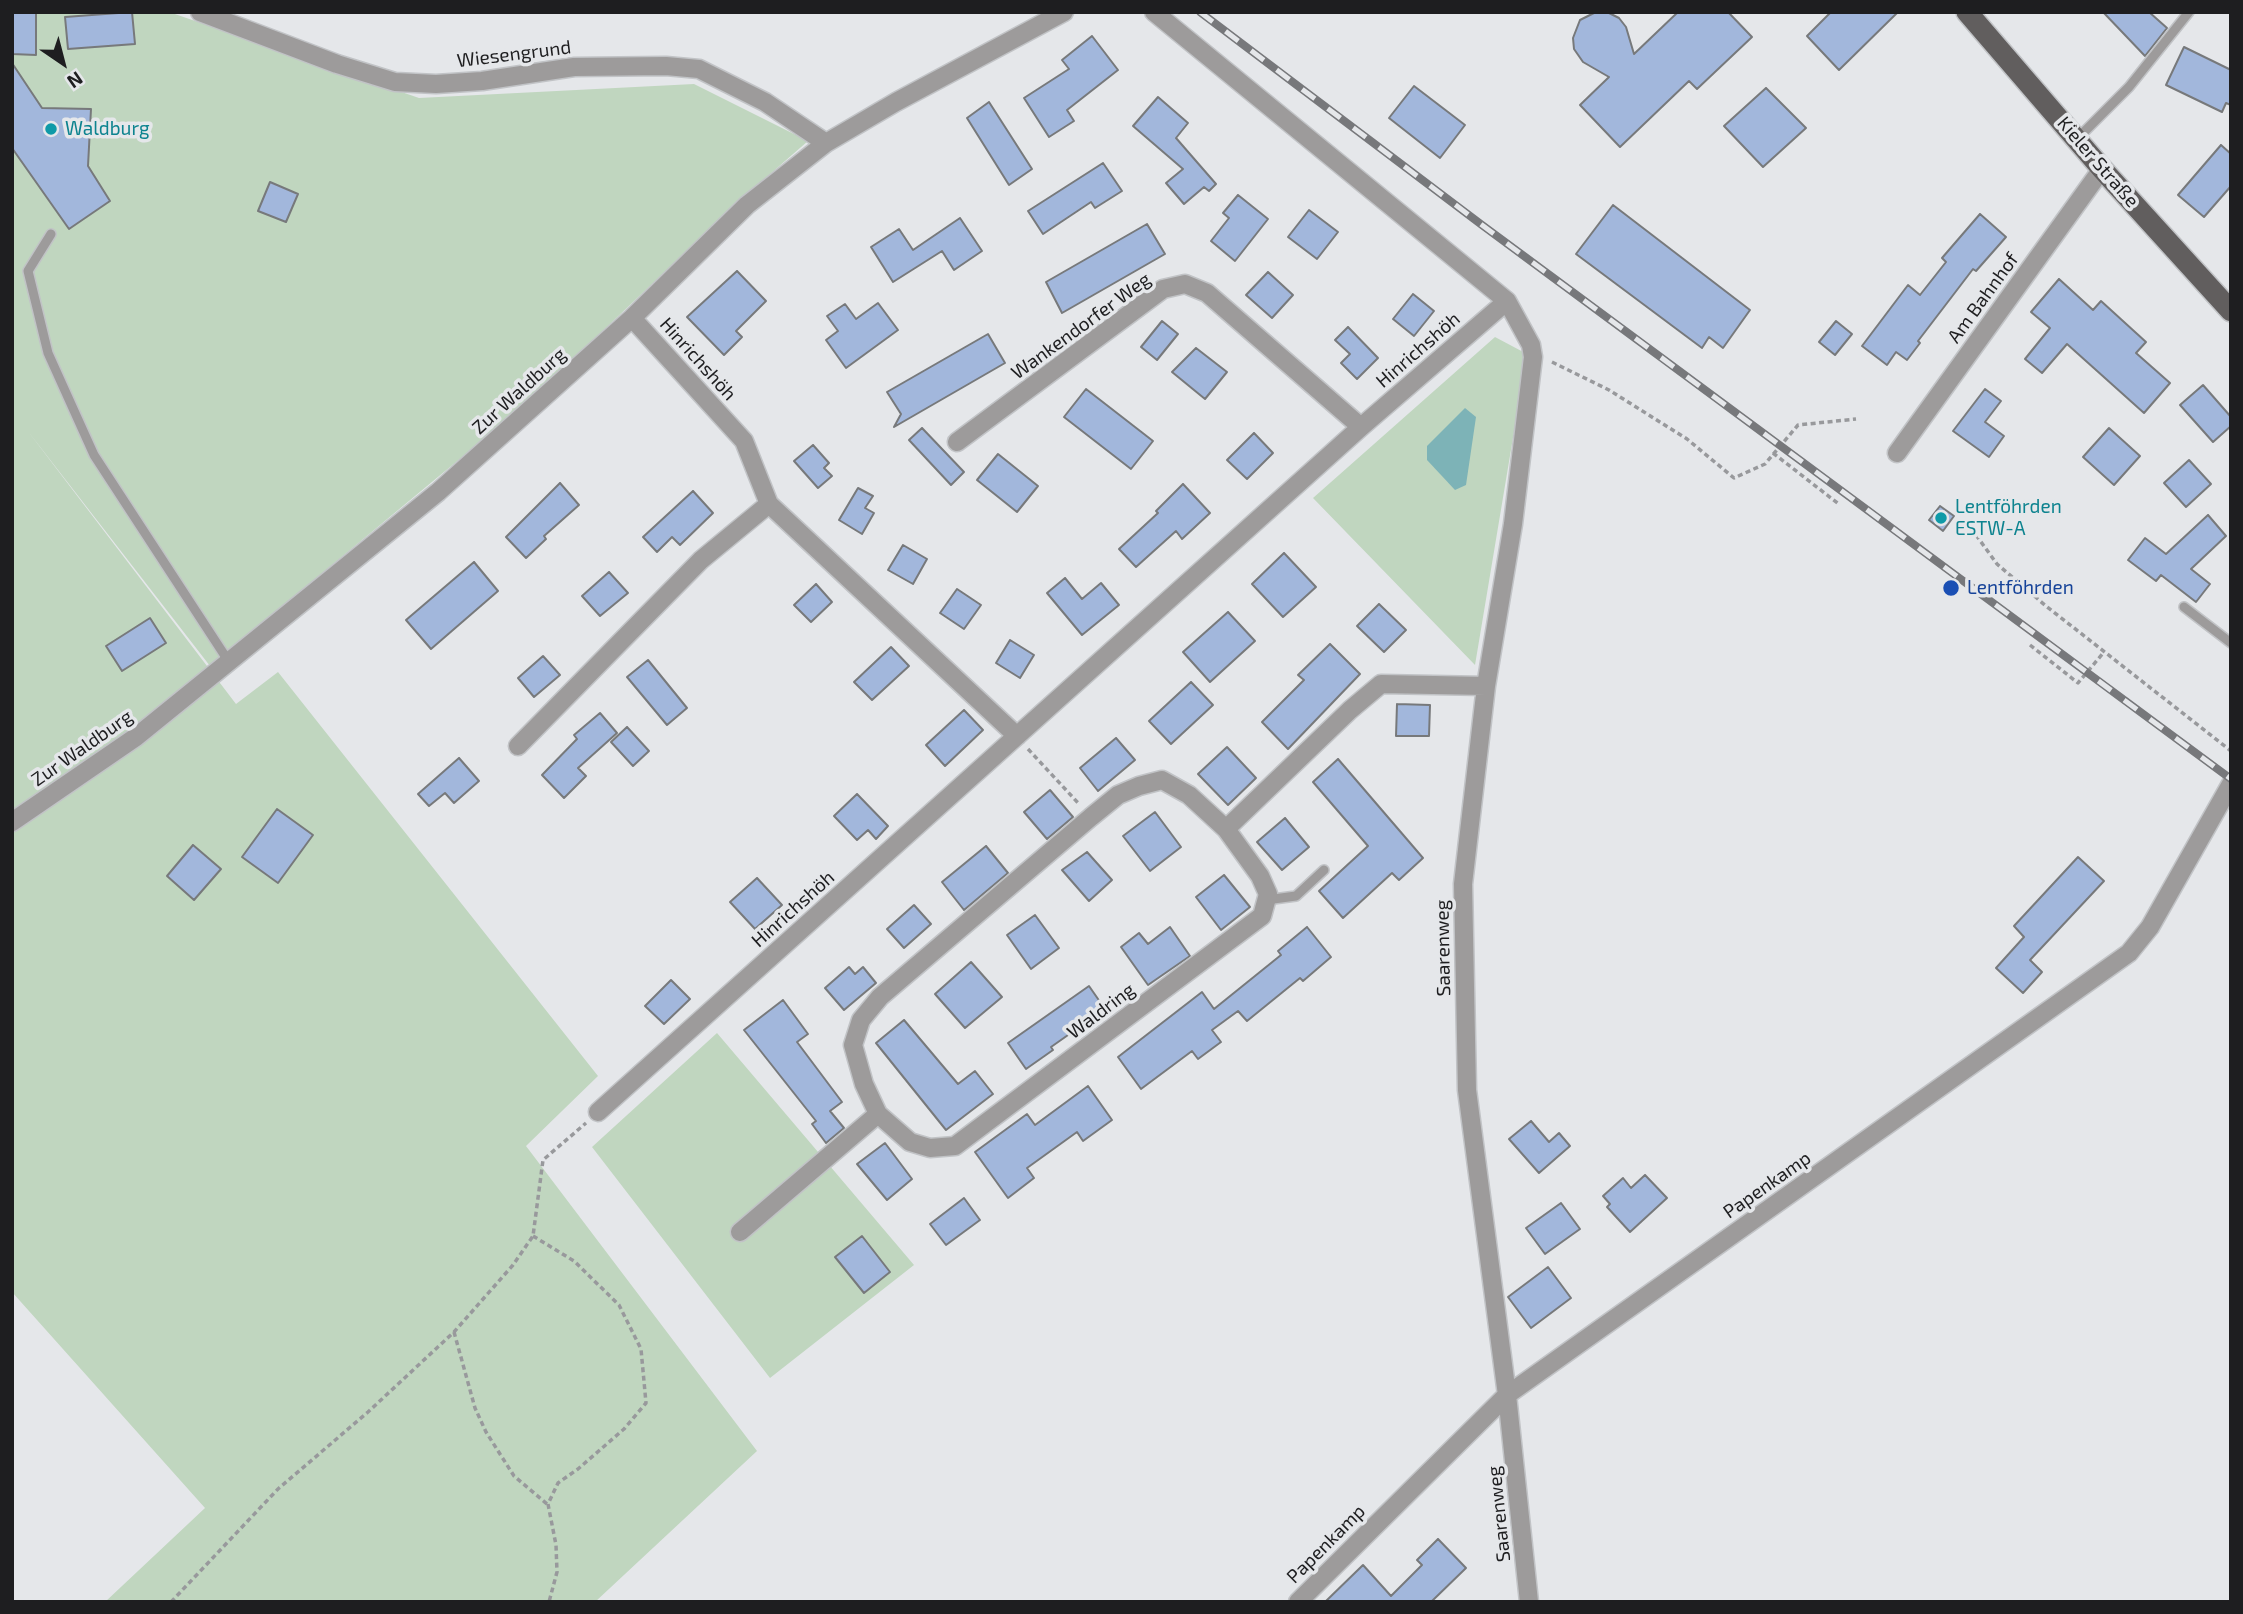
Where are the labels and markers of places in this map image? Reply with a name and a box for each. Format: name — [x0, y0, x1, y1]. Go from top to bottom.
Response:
place label: Waldburg — [65, 118, 150, 140]
marker: Waldburg — [43, 121, 59, 137]
place label: Lentföhrden ESTW-A — [1955, 496, 2062, 540]
marker: Lentföhrden ESTW-A — [1933, 510, 1949, 526]
place label: Lentföhrden — [1967, 577, 2074, 599]
marker: Lentföhrden — [1941, 578, 1961, 598]

